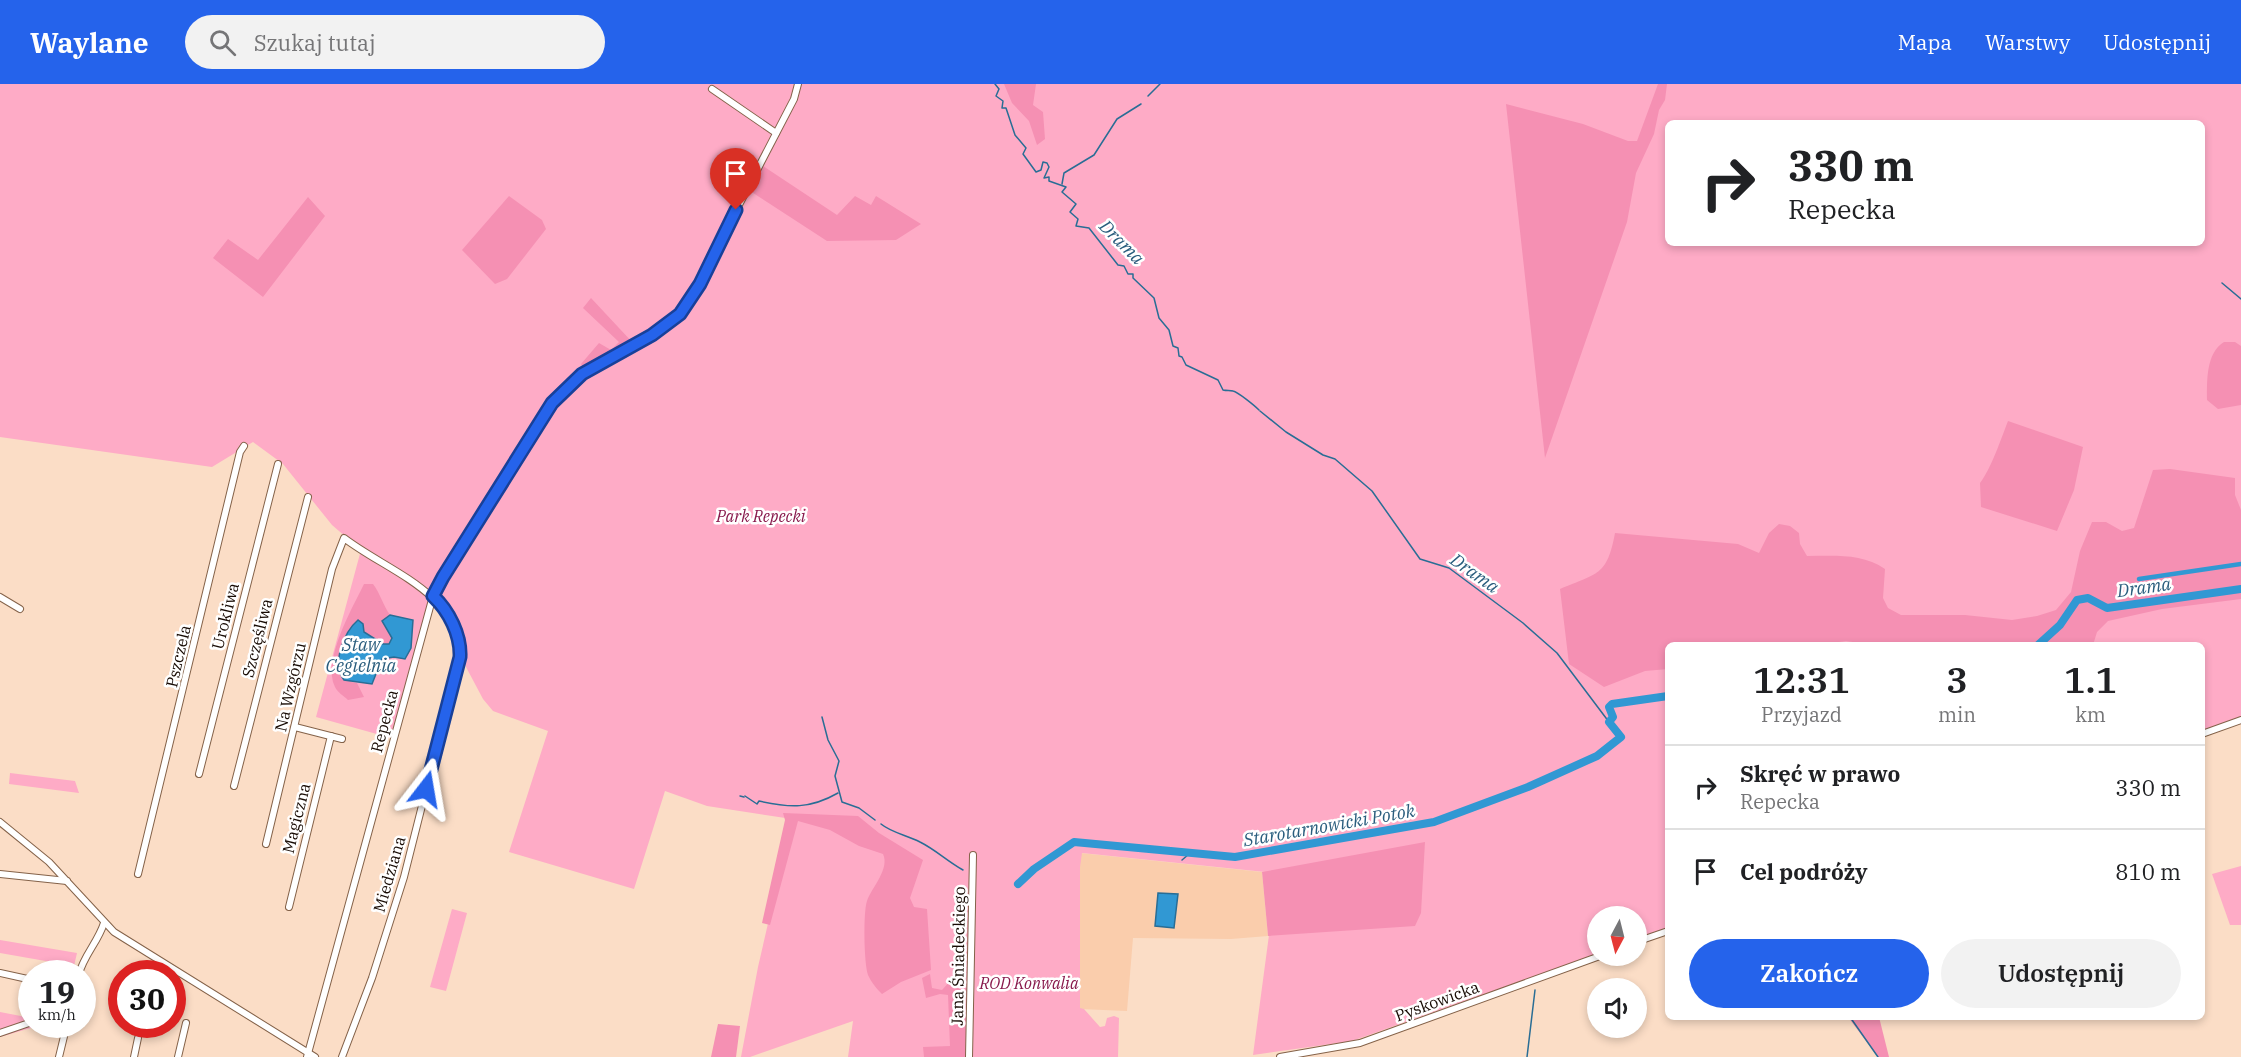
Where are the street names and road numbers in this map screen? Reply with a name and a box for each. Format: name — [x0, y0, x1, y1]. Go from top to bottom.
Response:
street label: Urokliwa — [207, 580, 243, 651]
street label: Szczęśliwa — [238, 596, 277, 680]
street label: Pszczela — [161, 623, 195, 689]
street label: Na Wzgórzu — [270, 641, 310, 733]
street label: Repecka — [366, 687, 402, 754]
street label: Magiczna — [278, 781, 314, 855]
street label: Miedziana — [369, 833, 409, 914]
street label: Jana Śniadeckiego — [946, 886, 969, 1026]
street label: Pyskowicka — [1392, 976, 1482, 1025]

